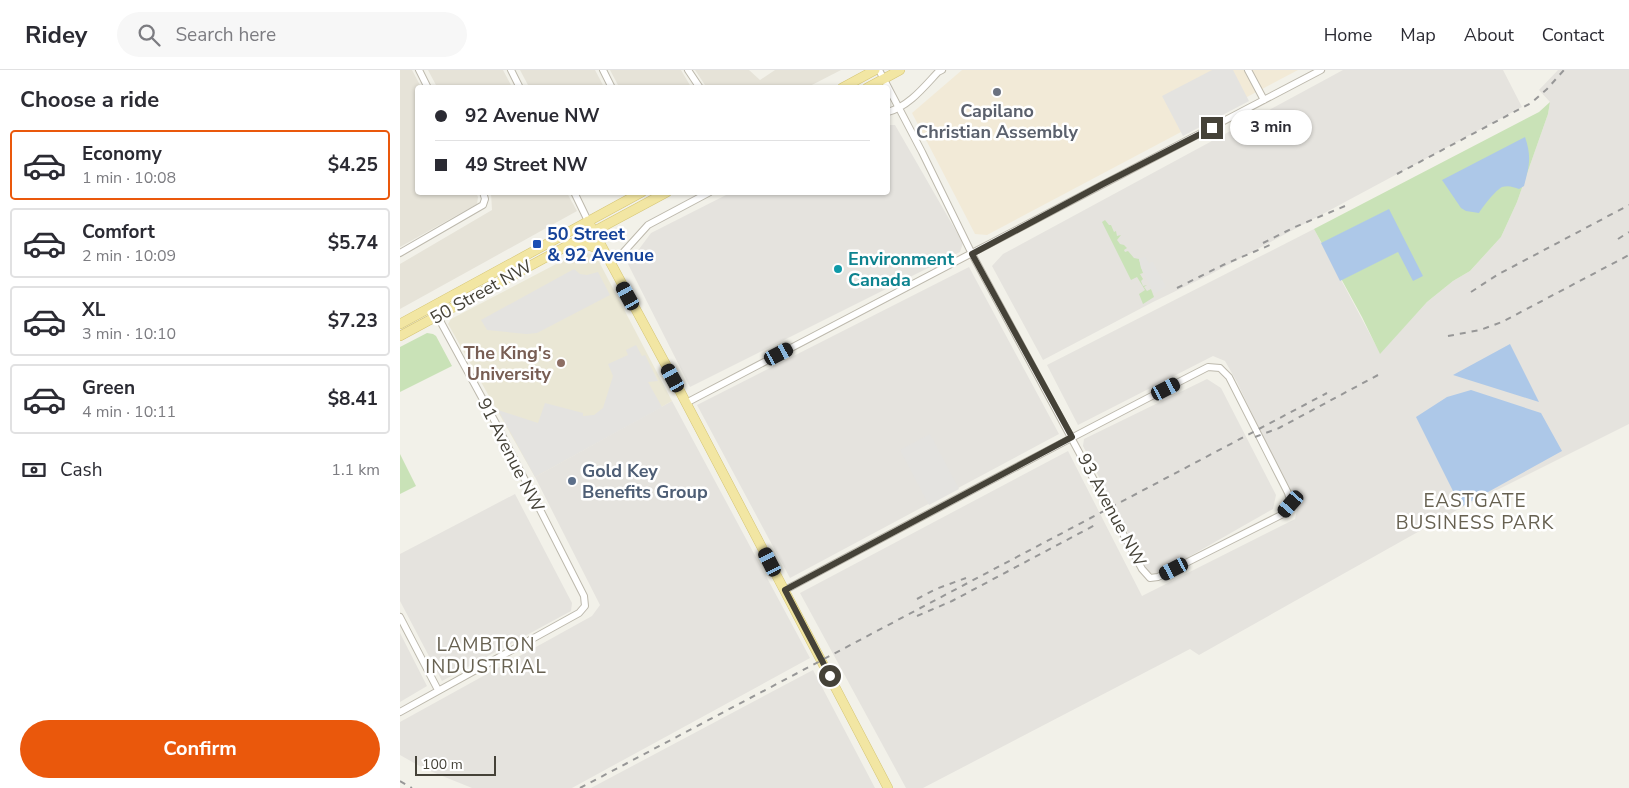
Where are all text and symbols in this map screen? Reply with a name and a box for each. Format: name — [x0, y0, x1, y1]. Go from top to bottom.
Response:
search box — [117, 12, 467, 57]
text: Ridey — [25, 19, 87, 51]
icon: search — [135, 21, 163, 49]
text: Search here — [175, 22, 276, 48]
text: Home — [1324, 23, 1372, 47]
text: Map — [1400, 23, 1436, 47]
text: About — [1464, 23, 1514, 47]
text: Contact — [1542, 23, 1604, 47]
text: Choose a ride — [20, 85, 159, 115]
marker: Capilano Christian Assembly — [991, 86, 1003, 98]
place label: Capilano Christian Assembly — [916, 99, 1079, 144]
text: 92 Avenue NW — [465, 103, 600, 129]
callout: 3 min — [1230, 110, 1312, 146]
text: 3 min — [1250, 116, 1292, 138]
route end — [1201, 117, 1223, 139]
text: Economy — [82, 141, 162, 167]
icon: car — [22, 143, 67, 188]
text: $4.25 — [328, 152, 378, 178]
text: 49 Street NW — [465, 152, 588, 178]
text: 1 min · 10:08 — [82, 167, 176, 189]
text: Comfort — [82, 219, 155, 245]
icon: car — [22, 221, 67, 266]
place label: 50 Street & 92 Avenue — [547, 222, 654, 267]
text: $5.74 — [328, 230, 378, 256]
marker: 50 Street & 92 Avenue — [531, 238, 543, 250]
text: 2 min · 10:09 — [82, 245, 176, 267]
place label: Environment Canada — [848, 247, 954, 292]
street label: 50 Street NW — [426, 254, 536, 330]
marker: Environment Canada — [832, 263, 844, 275]
car — [614, 279, 641, 313]
text: XL — [82, 297, 105, 323]
icon: car — [22, 299, 67, 344]
text: $7.23 — [328, 308, 378, 334]
text: 3 min · 10:10 — [82, 323, 176, 345]
car — [762, 340, 795, 368]
place label: The King's University — [464, 341, 552, 386]
marker: The King's University — [555, 357, 567, 369]
car — [659, 361, 686, 395]
text: Green — [82, 375, 135, 401]
car — [1149, 376, 1182, 402]
icon: car — [22, 377, 67, 422]
text: $8.41 — [328, 386, 378, 412]
street label: 91 Avenue NW — [472, 394, 550, 516]
text: 4 min · 10:11 — [82, 401, 176, 423]
street label: 93 Avenue NW — [1072, 449, 1152, 571]
icon: cash — [20, 456, 48, 484]
text: Cash — [60, 457, 102, 483]
text: 1.1 km — [331, 459, 380, 481]
place label: Gold Key Benefits Group — [582, 459, 708, 504]
marker: Gold Key Benefits Group — [566, 475, 578, 487]
car — [1275, 488, 1306, 520]
district label: EASTGATE BUSINESS PARK — [1396, 488, 1554, 536]
car — [756, 545, 783, 579]
car — [1157, 556, 1190, 582]
district label: LAMBTON INDUSTRIAL — [425, 632, 547, 680]
route start — [819, 665, 841, 687]
button: Confirm — [20, 720, 380, 778]
scale bar — [415, 753, 496, 776]
text: 100 m — [422, 755, 463, 774]

